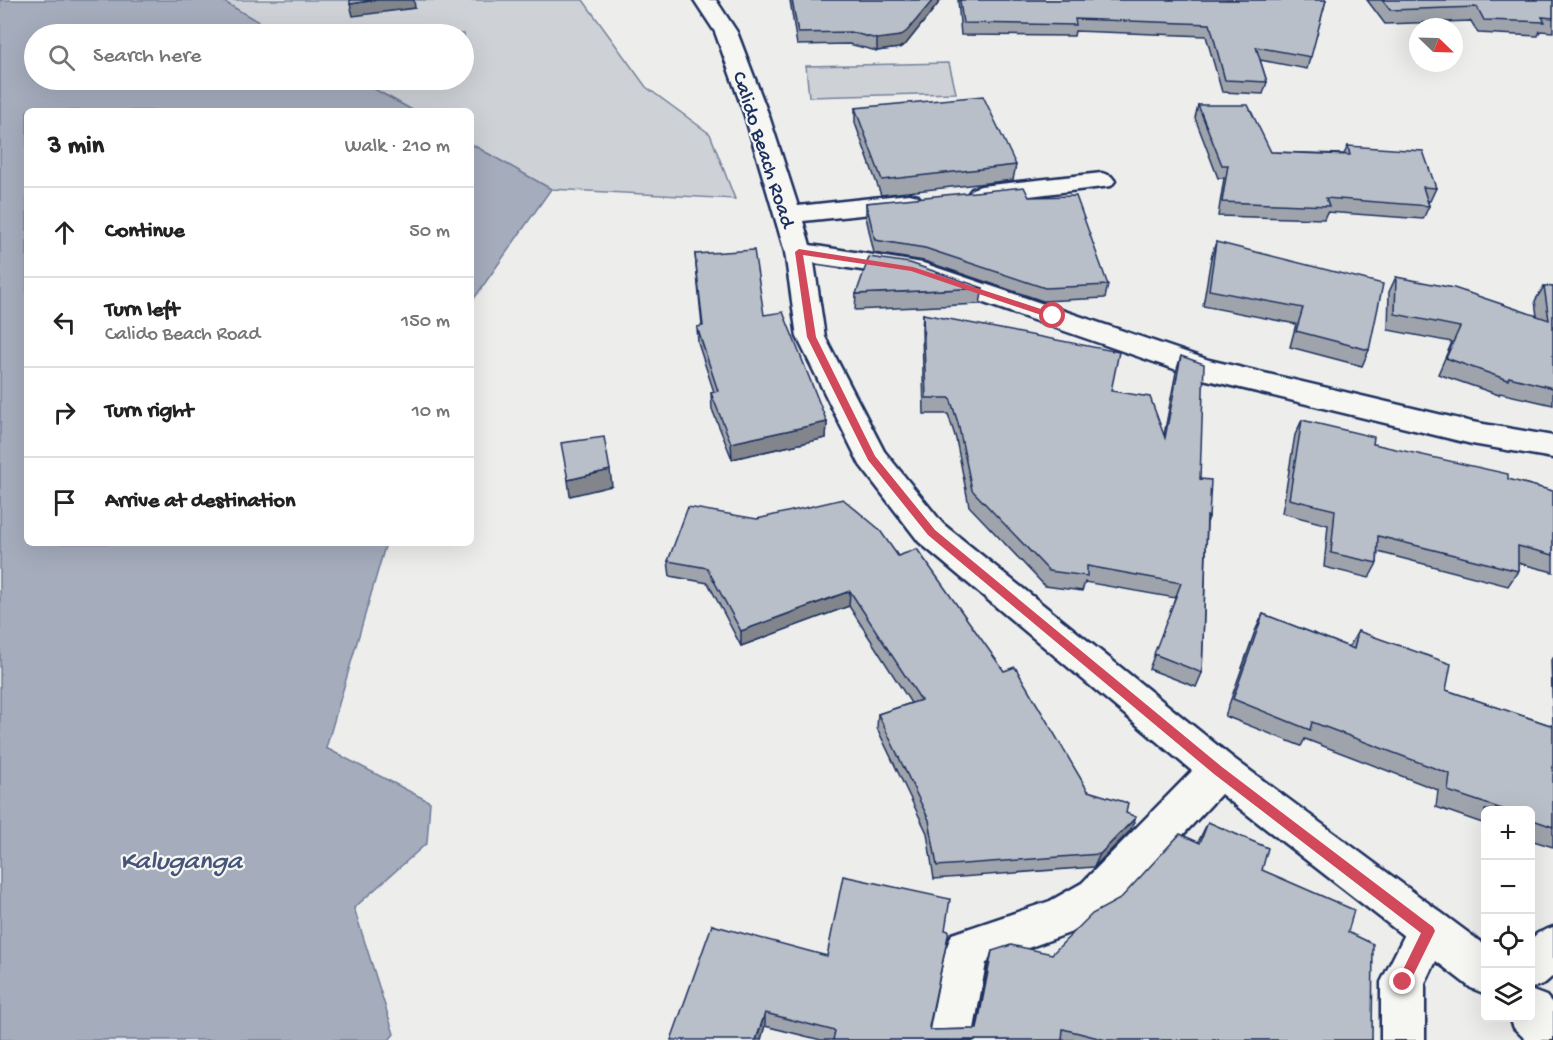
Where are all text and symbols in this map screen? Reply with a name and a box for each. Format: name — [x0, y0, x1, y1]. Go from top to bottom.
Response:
north arrow — [1409, 18, 1463, 72]
search box — [24, 24, 474, 90]
icon: search — [45, 41, 78, 74]
text: Search here — [93, 44, 201, 70]
street label: Calido Beach Road — [725, 69, 799, 233]
text: 3 min — [48, 132, 104, 163]
text: Walk · 210 m — [345, 136, 450, 159]
icon: ahead — [48, 216, 81, 249]
text: Continue — [105, 219, 185, 245]
text: 50 m — [409, 221, 450, 244]
text: Turn left — [105, 298, 179, 324]
route start — [1039, 302, 1065, 328]
icon: left — [48, 306, 81, 339]
text: 150 m — [401, 311, 450, 334]
text: Calido Beach Road — [105, 324, 260, 347]
icon: right — [48, 396, 81, 429]
text: Turn right — [105, 399, 193, 425]
text: 10 m — [412, 401, 450, 424]
icon: arrive — [48, 486, 81, 519]
text: Arrive at destination — [105, 489, 295, 515]
map controls — [1481, 806, 1535, 1022]
button: + — [1481, 806, 1535, 860]
water label: Kaluganga — [120, 847, 244, 879]
button: − — [1481, 860, 1535, 914]
button: locate — [1481, 914, 1535, 968]
route end — [1389, 968, 1415, 994]
button: layers — [1481, 968, 1535, 1022]

